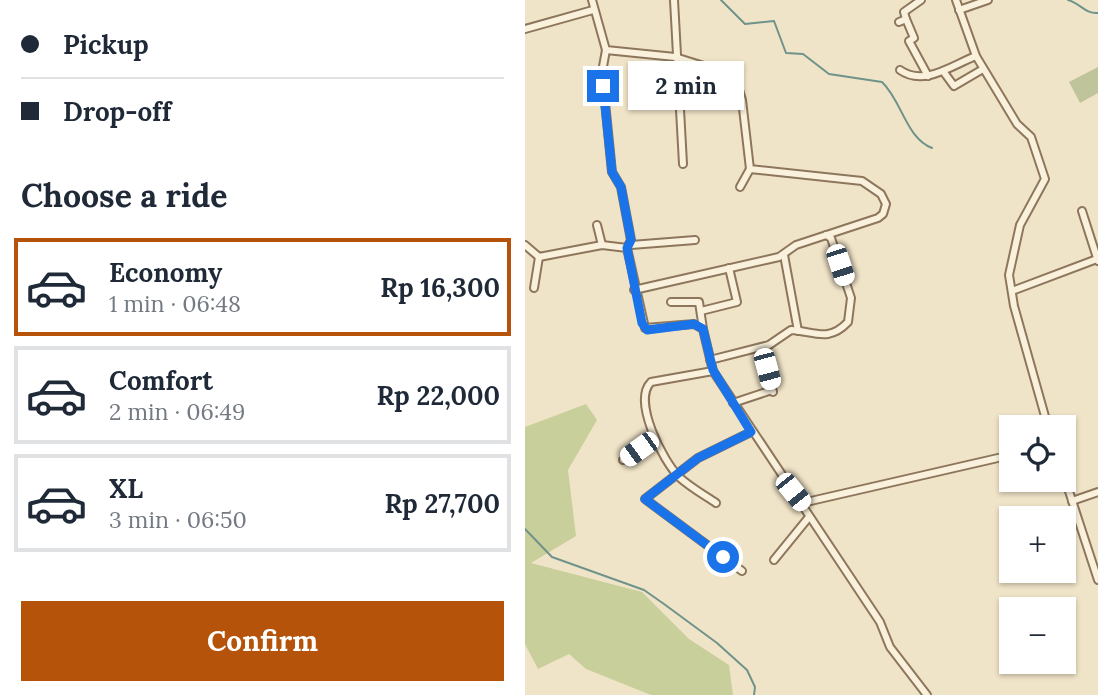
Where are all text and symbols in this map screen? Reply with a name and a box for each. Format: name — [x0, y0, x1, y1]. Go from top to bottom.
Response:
text: Pickup — [63, 28, 149, 61]
callout: 2 min — [627, 62, 743, 110]
route end — [587, 70, 619, 102]
text: 2 min — [655, 71, 717, 100]
text: Drop-off — [63, 95, 171, 128]
text: Choose a ride — [21, 175, 228, 216]
car — [824, 242, 857, 288]
icon: car — [25, 256, 88, 319]
text: Economy — [109, 256, 222, 289]
text: Rp 16,300 — [380, 271, 500, 304]
text: 1 min · 06:48 — [109, 289, 241, 318]
car — [752, 346, 783, 392]
icon: car — [25, 364, 88, 427]
text: Comfort — [109, 364, 213, 397]
text: Rp 22,000 — [376, 379, 500, 412]
text: 2 min · 06:49 — [109, 397, 245, 426]
map controls — [999, 415, 1076, 674]
button: locate — [999, 415, 1076, 492]
car — [616, 428, 663, 470]
car — [772, 469, 815, 515]
icon: car — [25, 472, 88, 535]
text: XL — [109, 472, 143, 505]
text: Rp 27,700 — [384, 487, 500, 520]
text: 3 min · 06:50 — [109, 505, 247, 534]
button: + — [999, 506, 1076, 583]
route start — [707, 541, 739, 573]
button: − — [999, 597, 1076, 674]
button: Confirm — [21, 601, 504, 681]

